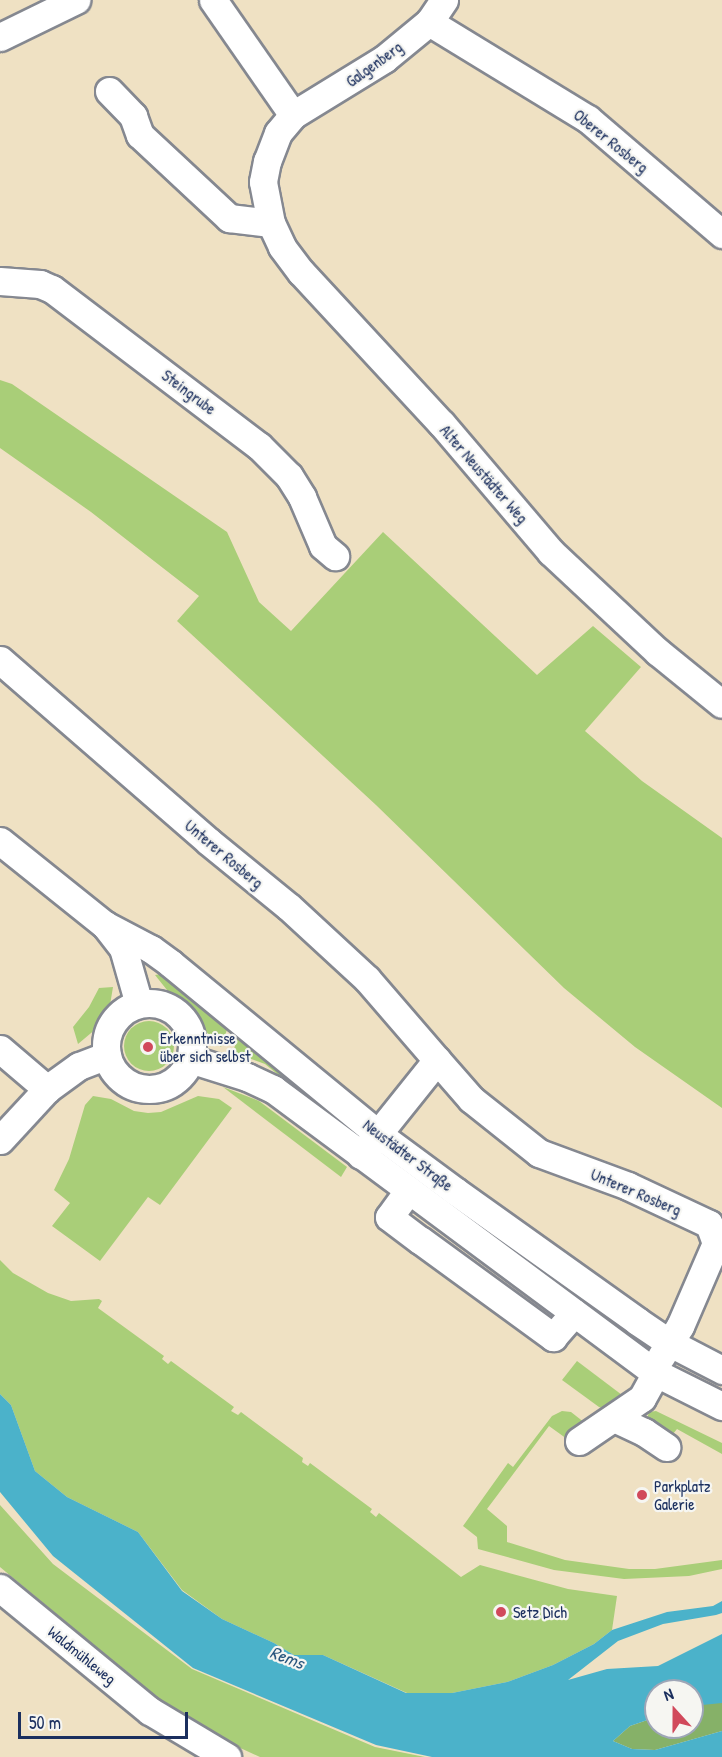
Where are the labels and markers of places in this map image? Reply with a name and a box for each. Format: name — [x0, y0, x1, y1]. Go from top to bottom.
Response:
place label: Erkenntnisse über sich selbst — [160, 1028, 251, 1066]
marker: Erkenntnisse über sich selbst — [141, 1040, 155, 1054]
place label: Parkplatz Galerie — [654, 1476, 710, 1514]
marker: Parkplatz Galerie — [635, 1488, 649, 1502]
place label: Setz Dich — [513, 1602, 567, 1622]
marker: Setz Dich — [494, 1605, 508, 1619]

